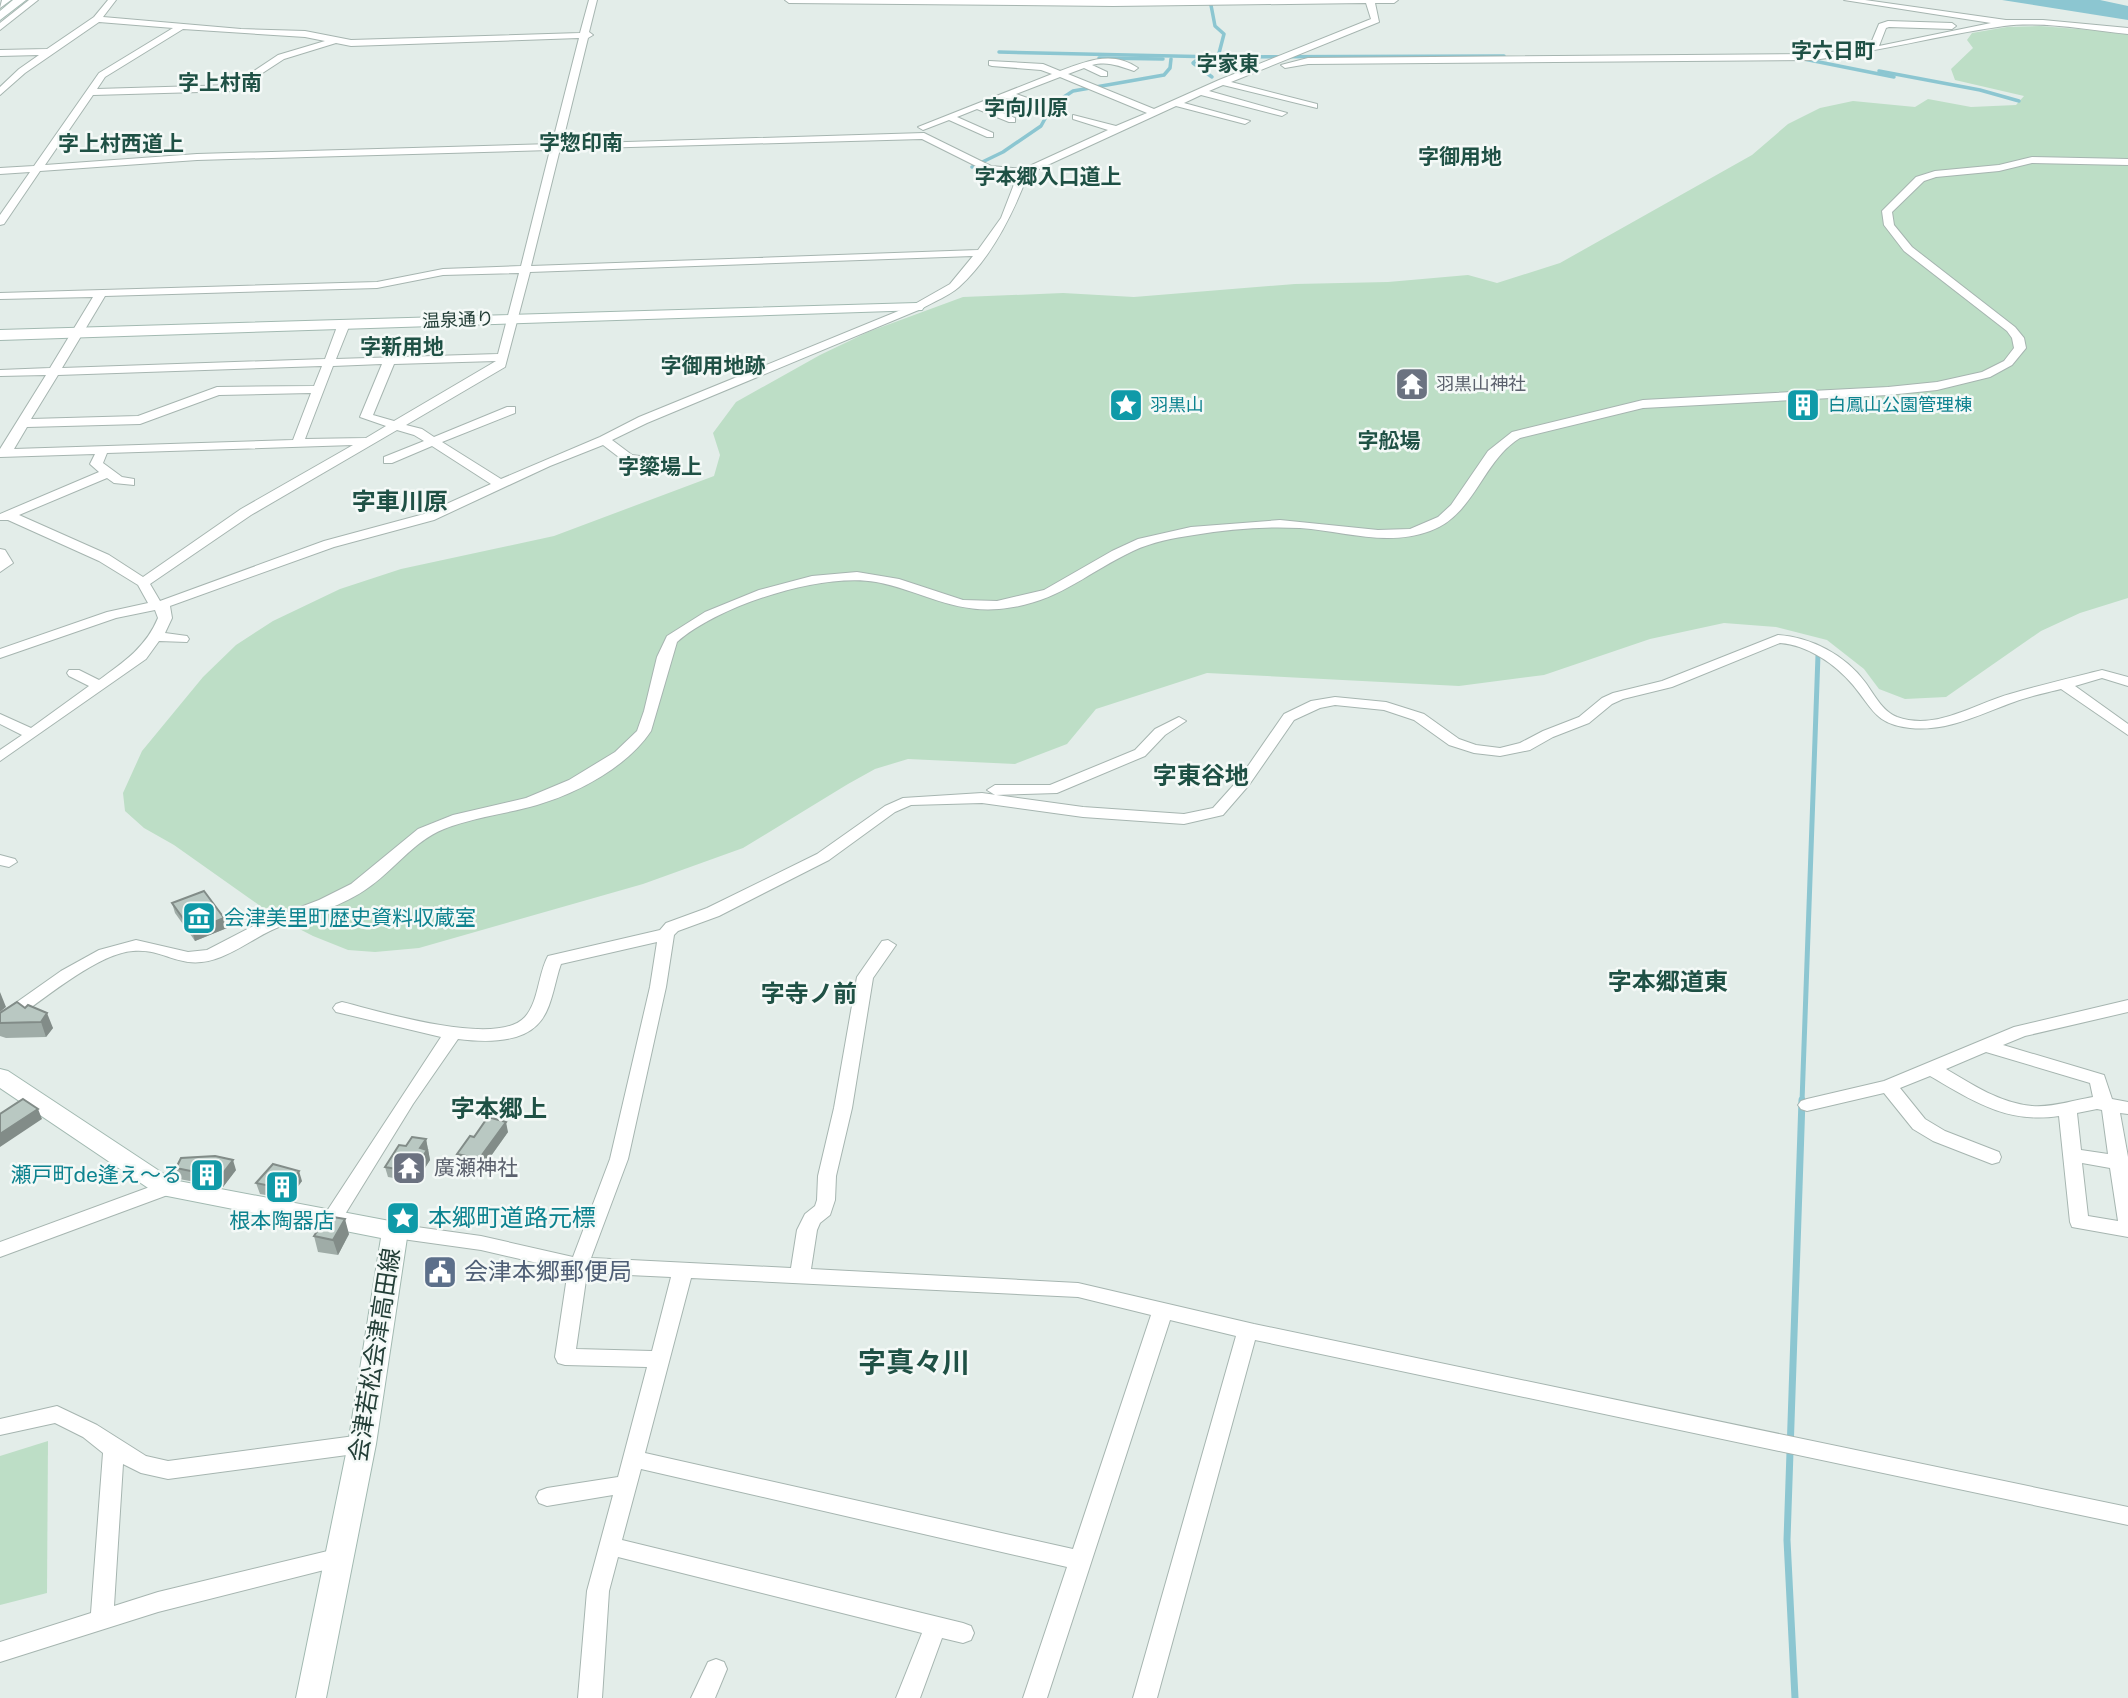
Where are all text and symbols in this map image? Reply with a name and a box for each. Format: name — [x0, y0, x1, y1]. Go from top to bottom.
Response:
district label: 字六日町 — [1791, 38, 1875, 63]
district label: 字家東 — [1197, 51, 1260, 76]
district label: 字上村南 — [178, 70, 262, 95]
district label: 字向川原 — [984, 95, 1068, 120]
district label: 字惣印南 — [539, 130, 623, 155]
district label: 字上村西道上 — [58, 131, 184, 156]
district label: 字御用地 — [1418, 144, 1502, 169]
district label: 字本郷入口道上 — [975, 164, 1122, 189]
street label: 温泉通り — [422, 308, 494, 331]
district label: 字新用地 — [360, 334, 444, 359]
district label: 字御用地跡 — [661, 353, 766, 378]
temple icon: 羽黒山神社 — [1393, 365, 1431, 403]
place label: 羽黒山神社 — [1436, 373, 1526, 394]
place icon: 羽黒山 — [1107, 386, 1145, 424]
building icon: 白鳳山公園管理棟 — [1784, 386, 1822, 424]
place label: 羽黒山 — [1150, 394, 1204, 415]
place label: 白鳳山公園管理棟 — [1828, 394, 1972, 415]
district label: 字舩場 — [1358, 428, 1421, 453]
district label: 字簗場上 — [618, 454, 702, 479]
district label: 字車川原 — [352, 487, 448, 515]
district label: 字東谷地 — [1153, 761, 1249, 789]
museum icon: 会津美里町歴史資料収蔵室 — [180, 899, 218, 937]
place label: 会津美里町歴史資料収蔵室 — [224, 905, 476, 930]
district label: 字本郷道東 — [1608, 967, 1728, 995]
district label: 字寺ノ前 — [761, 979, 857, 1007]
district label: 字本郷上 — [451, 1094, 547, 1122]
temple icon: 廣瀬神社 — [390, 1149, 428, 1187]
place label: 廣瀬神社 — [434, 1155, 518, 1180]
building icon: 瀬戸町de逢え〜る — [188, 1156, 226, 1194]
place label: 瀬戸町de逢え〜る — [11, 1162, 182, 1187]
building icon: 根本陶器店 — [263, 1168, 301, 1206]
place icon: 本郷町道路元標 — [384, 1199, 422, 1237]
place label: 本郷町道路元標 — [428, 1203, 596, 1231]
place label: 根本陶器店 — [230, 1208, 335, 1233]
street label: 会津若松会津高田線 — [343, 1246, 405, 1464]
public building icon: 会津本郷郵便局 — [421, 1253, 459, 1291]
place label: 会津本郷郵便局 — [464, 1257, 632, 1285]
district label: 字真々川 — [858, 1345, 970, 1378]

